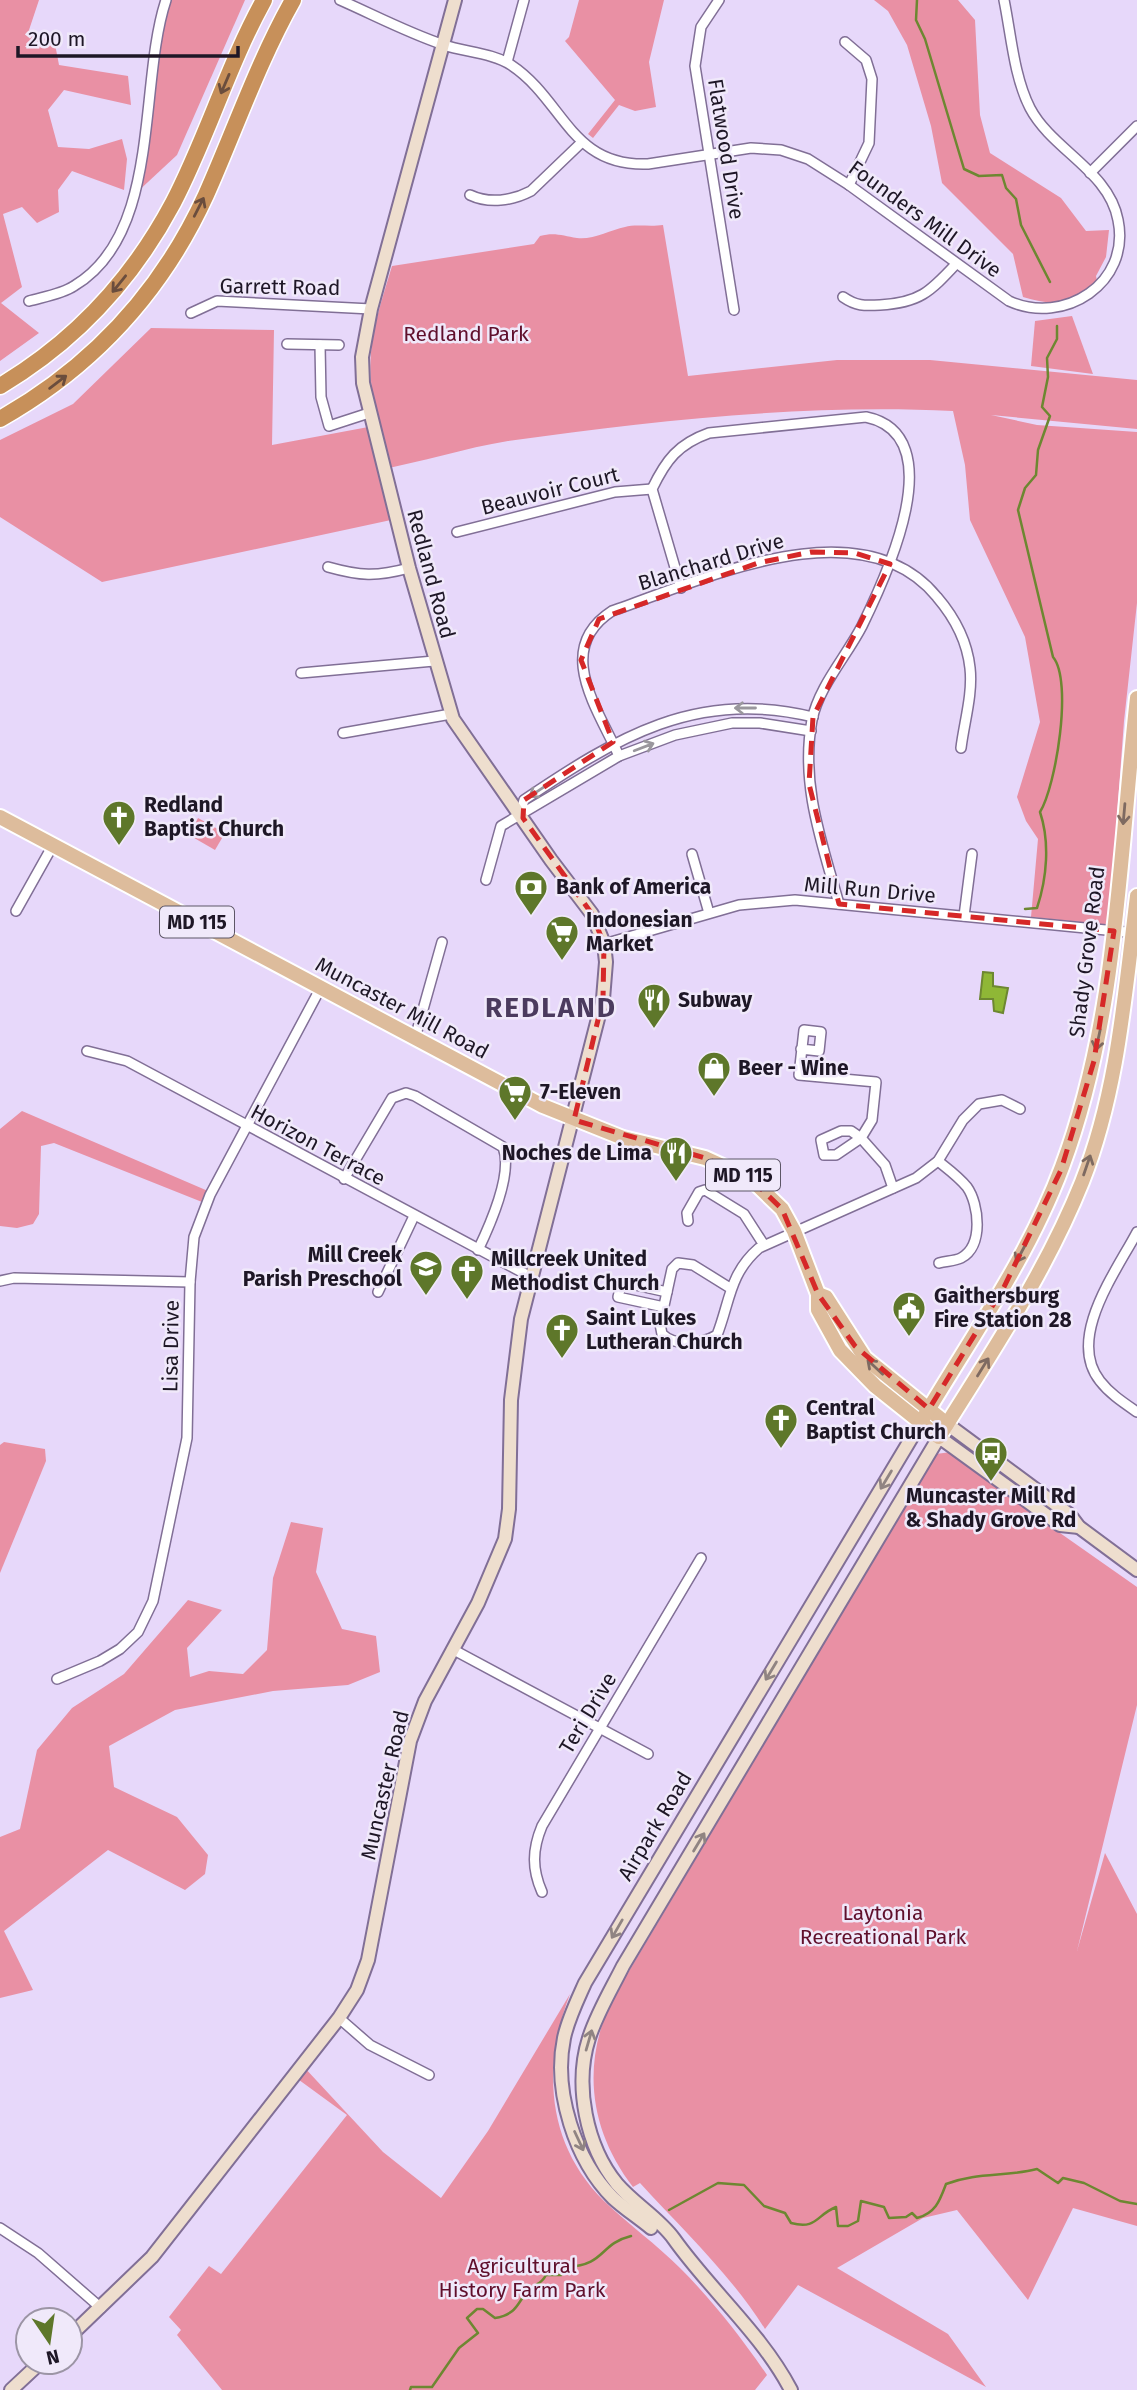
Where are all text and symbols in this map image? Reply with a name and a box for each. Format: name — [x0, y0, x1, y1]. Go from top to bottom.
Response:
scale bar — [18, 14, 238, 58]
text: 200 m — [28, 26, 85, 52]
one-way arrow — [217, 73, 230, 94]
street label: Flatwood Drive — [702, 77, 750, 221]
street label: Founders Mill Drive — [843, 155, 1007, 283]
one-way arrow — [193, 197, 207, 218]
street label: Garrett Road — [219, 273, 341, 301]
one-way arrow — [111, 275, 127, 293]
park label: Redland Park — [403, 321, 529, 347]
one-way arrow — [48, 375, 66, 390]
street label: Beauvoir Court — [478, 461, 622, 521]
street label: Redland Road — [401, 507, 461, 641]
street label: Blanchard Drive — [635, 527, 787, 597]
one-way arrow — [734, 701, 757, 715]
one-way arrow — [632, 739, 654, 752]
one-way arrow — [529, 784, 548, 798]
place label: Redland Baptist Church — [144, 792, 284, 842]
church icon: Redland Baptist Church — [100, 798, 138, 847]
one-way arrow — [1117, 802, 1130, 825]
street label: Shady Grove Road — [1064, 865, 1110, 1039]
bank icon: Bank of America — [512, 868, 550, 917]
street label: Mill Run Drive — [803, 871, 937, 909]
place label: Bank of America — [556, 874, 711, 900]
road number: MD 115 — [160, 906, 234, 938]
place label: Indonesian Market — [586, 907, 693, 957]
supermarket icon: Indonesian Market — [543, 913, 581, 962]
street label: Muncaster Mill Road — [311, 951, 493, 1065]
restaurant icon: Subway — [635, 981, 673, 1030]
place label: Subway — [678, 987, 752, 1013]
district label: REDLAND — [485, 991, 617, 1024]
one-way arrow — [1091, 1028, 1105, 1051]
shop icon: Beer - Wine — [695, 1049, 733, 1098]
place label: Beer - Wine — [738, 1055, 849, 1081]
supermarket icon: 7-Eleven — [496, 1073, 534, 1122]
place label: 7-Eleven — [540, 1079, 621, 1105]
street label: Horizon Terrace — [246, 1099, 390, 1191]
restaurant icon: Noches de Lima — [657, 1134, 695, 1183]
place label: Noches de Lima — [502, 1140, 652, 1166]
one-way arrow — [1082, 1154, 1095, 1176]
road number: MD 115 — [706, 1160, 780, 1190]
place label: Mill Creek Parish Preschool — [243, 1242, 403, 1292]
one-way arrow — [1014, 1242, 1028, 1263]
place label: Millcreek United Methodist Church — [491, 1246, 659, 1296]
school or university icon: Mill Creek Parish Preschool — [407, 1248, 445, 1297]
church icon: Millcreek United Methodist Church — [448, 1252, 486, 1301]
place label: Gaithersburg Fire Station 28 — [934, 1283, 1072, 1333]
public building icon: Gaithersburg Fire Station 28 — [890, 1289, 928, 1338]
street label: Lisa Drive — [157, 1300, 185, 1392]
place label: Saint Lukes Lutheran Church — [586, 1305, 743, 1355]
church icon: Saint Lukes Lutheran Church — [543, 1311, 581, 1360]
one-way arrow — [977, 1357, 991, 1377]
one-way arrow — [867, 1358, 884, 1375]
place label: Central Baptist Church — [806, 1395, 946, 1445]
church icon: Central Baptist Church — [762, 1401, 800, 1450]
bus stop icon: Muncaster Mill Rd & Shady Grove Rd — [972, 1434, 1010, 1483]
one-way arrow — [878, 1470, 892, 1490]
place label: Muncaster Mill Rd & Shady Grove Rd — [906, 1483, 1076, 1533]
one-way arrow — [764, 1660, 778, 1680]
street label: Teri Drive — [554, 1668, 622, 1758]
street label: Muncaster Road — [355, 1708, 415, 1862]
street label: Airpark Road — [612, 1767, 698, 1885]
one-way arrow — [693, 1833, 707, 1853]
park label: Laytonia Recreational Park — [800, 1900, 966, 1950]
one-way arrow — [610, 1919, 624, 1939]
one-way arrow — [583, 2029, 596, 2051]
one-way arrow — [573, 2130, 586, 2151]
park label: Agricultural History Farm Park — [438, 2253, 606, 2303]
north arrow — [14, 2306, 84, 2376]
text: N — [44, 2344, 61, 2370]

